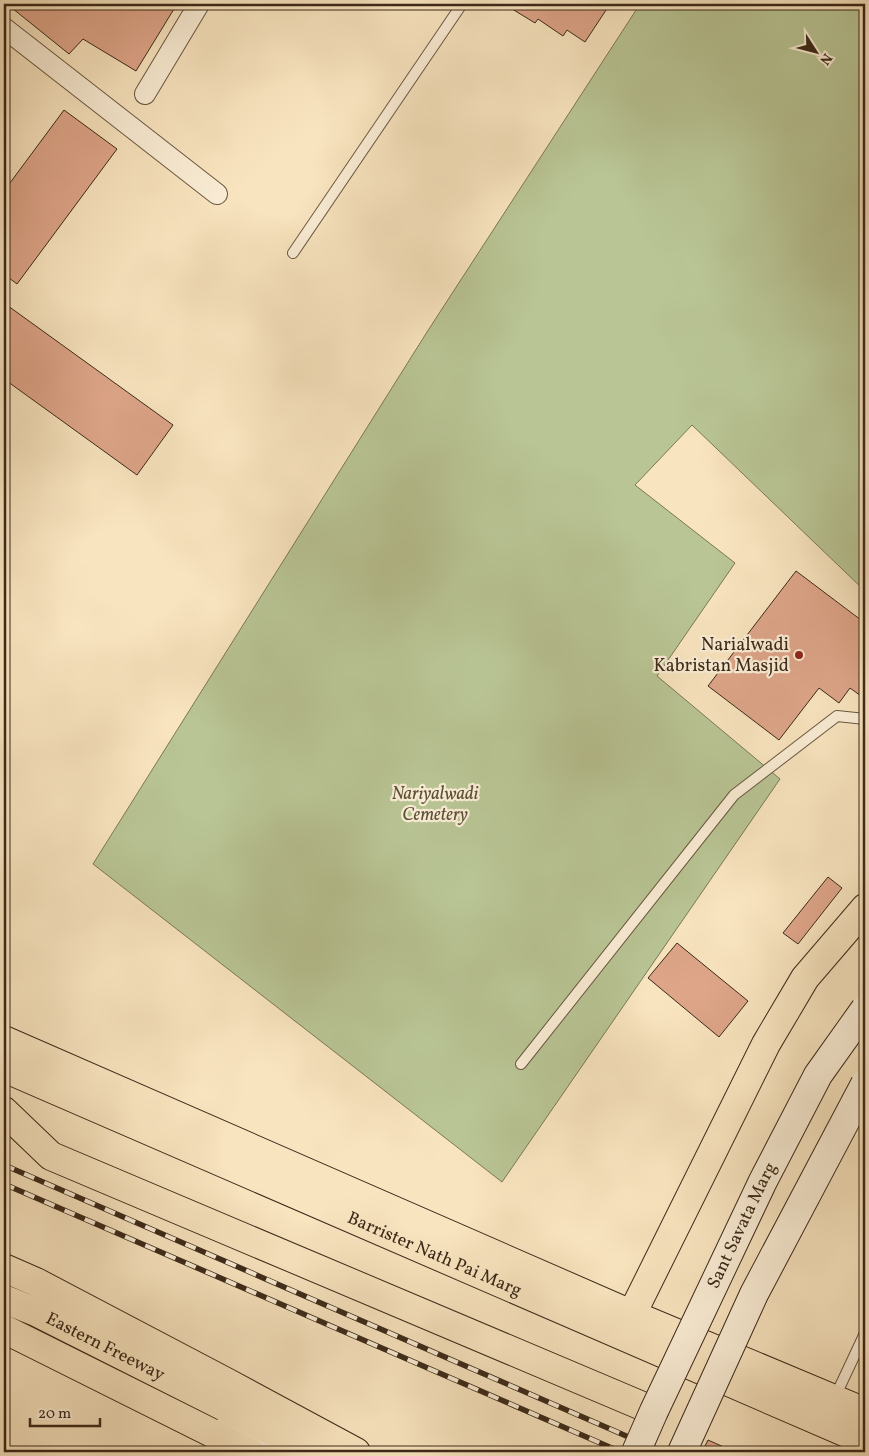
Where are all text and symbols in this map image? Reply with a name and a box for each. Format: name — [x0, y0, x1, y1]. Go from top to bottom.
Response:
north arrow — [792, 28, 842, 78]
text: N — [815, 49, 836, 68]
place label: Narialwadi Kabristan Masjid — [654, 633, 789, 679]
marker: Narialwadi Kabristan Masjid — [793, 649, 805, 661]
park label: Nariyalwadi Cemetery — [392, 782, 479, 828]
street label: Sant Savata Marg — [701, 1158, 783, 1293]
street label: Barrister Nath Pai Marg — [343, 1206, 526, 1303]
street label: Eastern Freeway — [41, 1306, 169, 1387]
scale bar — [30, 1396, 100, 1428]
text: 20 m — [38, 1404, 71, 1425]

